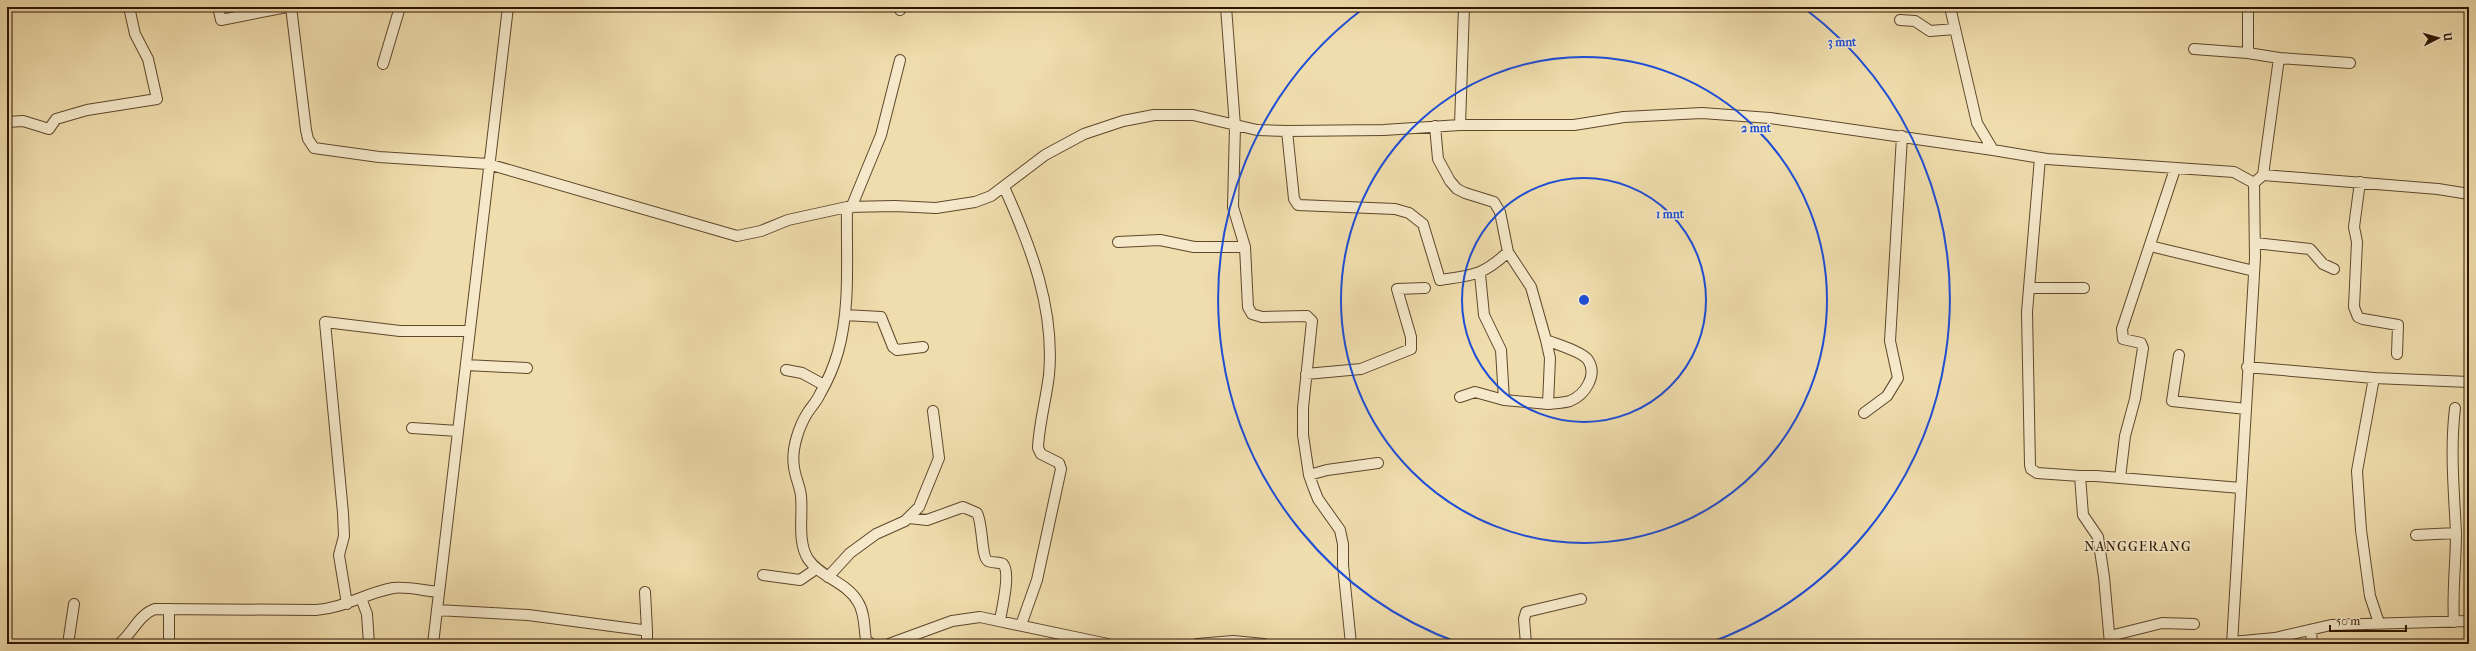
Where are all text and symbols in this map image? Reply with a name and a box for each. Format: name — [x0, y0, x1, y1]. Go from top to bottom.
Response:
north arrow — [2418, 18, 2458, 58]
text: U — [2440, 31, 2454, 42]
text: 3 mnt — [1828, 35, 1857, 50]
text: 2 mnt — [1741, 121, 1772, 135]
text: 1 mnt — [1656, 207, 1685, 221]
centre of rings — [1577, 293, 1591, 307]
district label: NANGGERANG — [2084, 538, 2192, 555]
scale bar — [2330, 607, 2406, 633]
text: 50 m — [2336, 614, 2360, 628]

